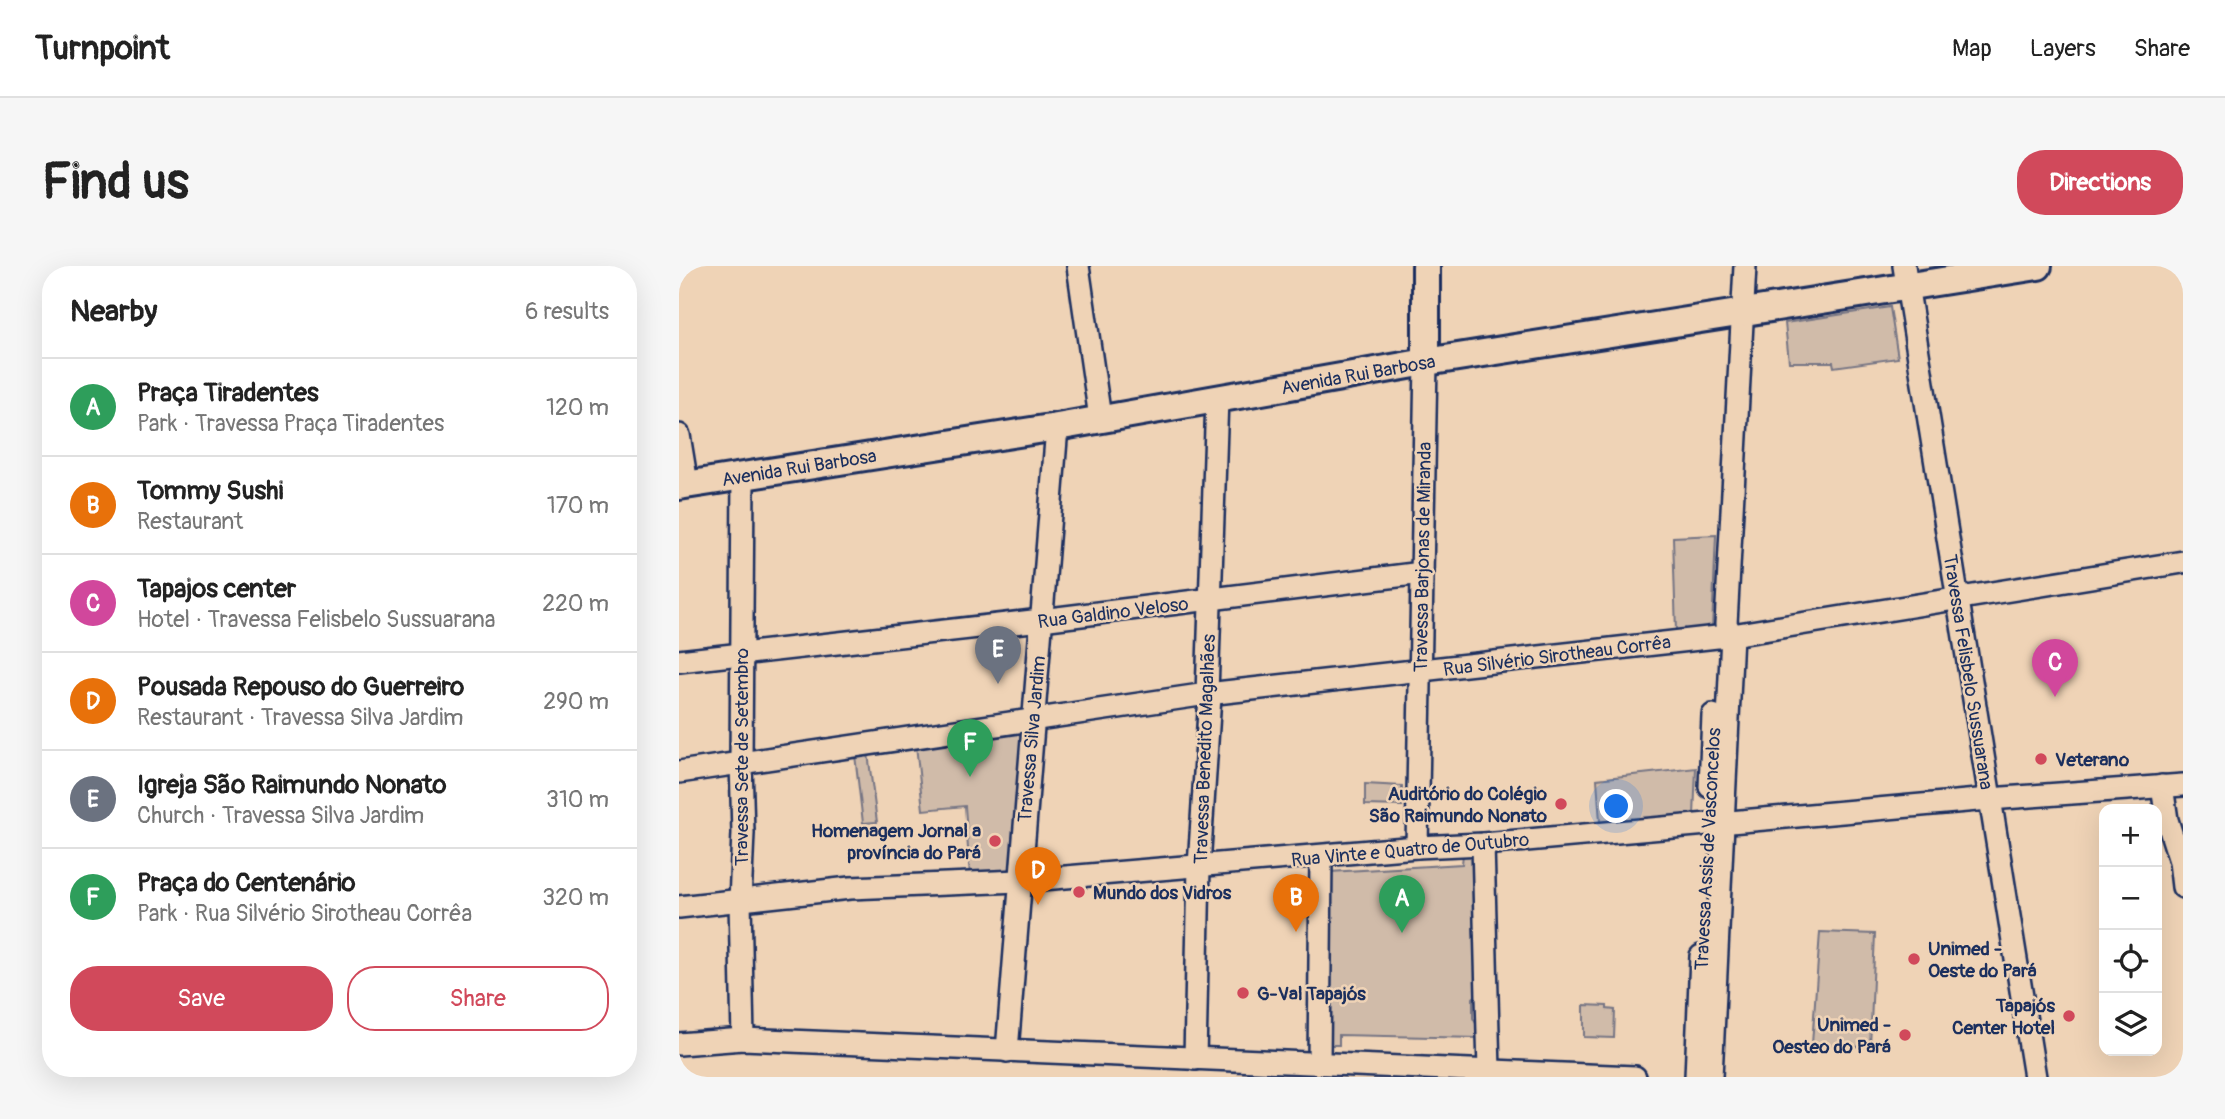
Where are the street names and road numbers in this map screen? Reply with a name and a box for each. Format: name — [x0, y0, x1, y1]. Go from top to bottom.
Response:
street label: Avenida Rui Barbosa — [1279, 350, 1437, 400]
street label: Travessa Barjonas de Miranda — [1409, 441, 1437, 672]
street label: Avenida Rui Barbosa — [720, 444, 878, 492]
street label: Travessa Felisbelo Sussuarana — [1938, 553, 1998, 792]
street label: Rua Galdino Veloso — [1036, 592, 1190, 634]
street label: Rua Silvério Sirotheau Corrêa — [1442, 630, 1673, 682]
street label: Travessa Benedito Magalhães — [1189, 633, 1221, 864]
street label: Travessa Sete de Setembro — [730, 648, 754, 866]
street label: Travessa Silva Jardim — [1013, 655, 1051, 824]
street label: Travessa Assis de Vasconcelos — [1690, 727, 1726, 971]
street label: Rua Vinte e Quatro de Outubro — [1290, 828, 1530, 872]

